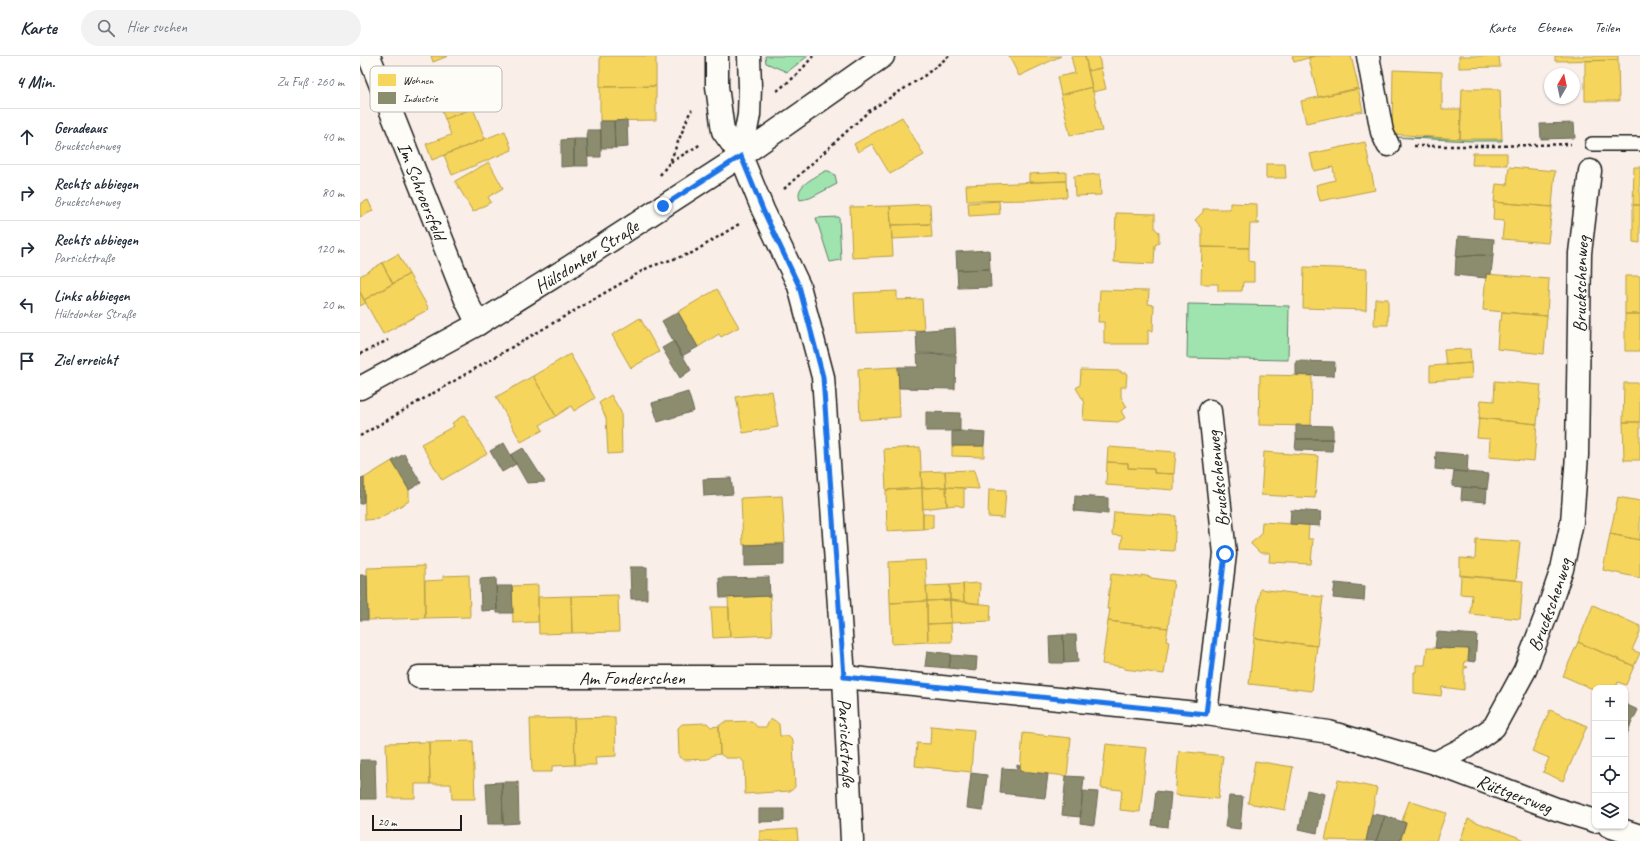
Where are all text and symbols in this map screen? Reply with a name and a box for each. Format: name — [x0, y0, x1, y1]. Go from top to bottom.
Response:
search box — [81, 10, 361, 46]
text: Karte — [20, 16, 57, 40]
icon: search — [95, 17, 117, 39]
text: Hier suchen — [127, 18, 187, 37]
text: Karte — [1488, 19, 1515, 36]
text: Ebenen — [1537, 19, 1572, 36]
text: Teilen — [1594, 19, 1620, 36]
legend — [370, 66, 502, 112]
north arrow — [1544, 68, 1580, 104]
text: 4 Min. — [16, 72, 55, 93]
text: Wohnen — [403, 73, 434, 87]
text: Zu Fuß · 260 m — [277, 74, 344, 90]
text: Industrie — [403, 91, 439, 105]
text: Geradeaus — [54, 119, 107, 138]
icon: ahead — [16, 126, 38, 148]
text: 40 m — [322, 129, 344, 145]
text: Bruckschenweg — [54, 138, 120, 154]
street label: Im Schroersfeld — [391, 139, 453, 246]
text: Rechts abbiegen — [54, 175, 138, 194]
icon: right — [16, 182, 38, 204]
text: 80 m — [322, 185, 344, 201]
text: Bruckschenweg — [54, 194, 120, 210]
route end — [654, 197, 672, 215]
street label: Hülsdonker Straße — [530, 214, 645, 299]
text: Rechts abbiegen — [54, 231, 138, 250]
street label: Bruckschenweg — [1568, 233, 1595, 333]
icon: right — [16, 238, 38, 260]
text: 120 m — [316, 241, 344, 257]
text: Parsickstraße — [54, 250, 114, 266]
text: Links abbiegen — [54, 287, 130, 306]
icon: left — [16, 294, 38, 316]
text: 20 m — [322, 297, 344, 313]
text: Hülsdonker Straße — [54, 306, 135, 322]
icon: arrive — [16, 350, 38, 372]
text: Ziel erreicht — [54, 351, 117, 370]
street label: Bruckschenweg — [1201, 428, 1235, 528]
route start — [1216, 545, 1234, 563]
street label: Bruckschenweg — [1522, 555, 1577, 655]
street label: Am Fonderschen — [579, 666, 685, 690]
map controls — [1592, 685, 1628, 829]
button: + — [1592, 685, 1628, 721]
street label: Parsickstraße — [832, 698, 860, 789]
button: − — [1592, 721, 1628, 757]
button: locate — [1592, 757, 1628, 793]
street label: Rüttgersweg — [1473, 769, 1557, 820]
button: layers — [1592, 793, 1628, 829]
scale bar — [372, 813, 462, 832]
text: 20 m — [378, 815, 397, 829]

